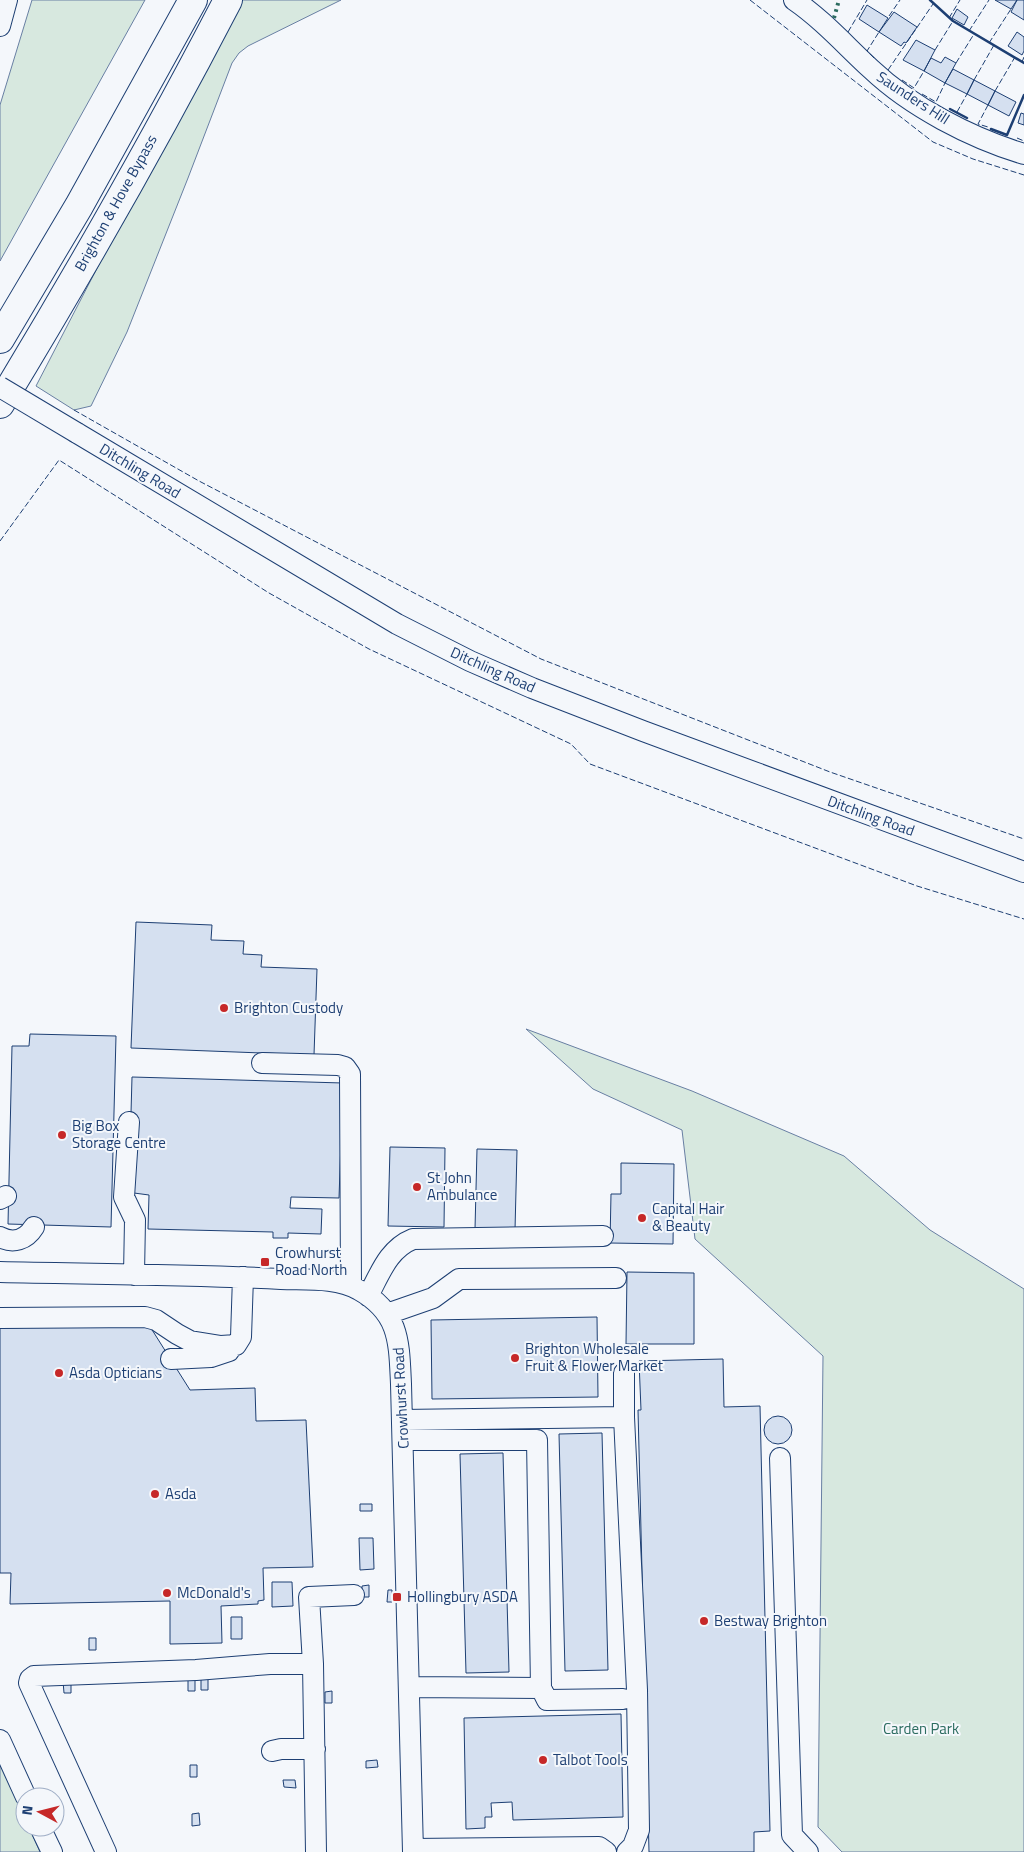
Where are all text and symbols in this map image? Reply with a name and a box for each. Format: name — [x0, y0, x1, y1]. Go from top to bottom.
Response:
street label: Saunders Hill — [872, 65, 954, 130]
street label: Brighton & Hove Bypass — [68, 130, 163, 275]
street label: Ditchling Road — [95, 437, 185, 504]
street label: Ditchling Road — [447, 641, 540, 699]
street label: Ditchling Road — [824, 789, 918, 842]
place label: Brighton Custody — [234, 996, 343, 1019]
marker: Brighton Custody — [218, 1002, 230, 1014]
place label: Big Box Storage Centre — [72, 1114, 166, 1154]
marker: Big Box Storage Centre — [56, 1129, 68, 1141]
place label: St John Ambulance — [427, 1166, 497, 1206]
marker: St John Ambulance — [411, 1181, 423, 1193]
place label: Capital Hair & Beauty — [652, 1197, 725, 1237]
marker: Capital Hair & Beauty — [636, 1212, 648, 1224]
place label: Crowhurst Road North — [275, 1241, 347, 1281]
marker: Crowhurst Road North — [259, 1256, 271, 1268]
place label: Brighton Wholesale Fruit & Flower Market — [525, 1337, 664, 1377]
street label: Crowhurst Road — [386, 1347, 415, 1449]
marker: Brighton Wholesale Fruit & Flower Market — [509, 1352, 521, 1364]
place label: Asda Opticians — [69, 1361, 162, 1384]
marker: Asda Opticians — [53, 1367, 65, 1379]
place label: Asda — [165, 1482, 197, 1505]
marker: Asda — [149, 1488, 161, 1500]
place label: McDonald's — [177, 1581, 251, 1604]
place label: Hollingbury ASDA — [407, 1585, 518, 1608]
marker: McDonald's — [161, 1587, 173, 1599]
marker: Hollingbury ASDA — [391, 1591, 403, 1603]
place label: Bestway Brighton — [714, 1609, 827, 1632]
marker: Bestway Brighton — [698, 1615, 710, 1627]
park label: Carden Park — [883, 1717, 959, 1740]
place label: Talbot Tools — [553, 1748, 628, 1771]
marker: Talbot Tools — [537, 1754, 549, 1766]
north arrow — [15, 1787, 65, 1837]
text: N — [16, 1804, 38, 1816]

